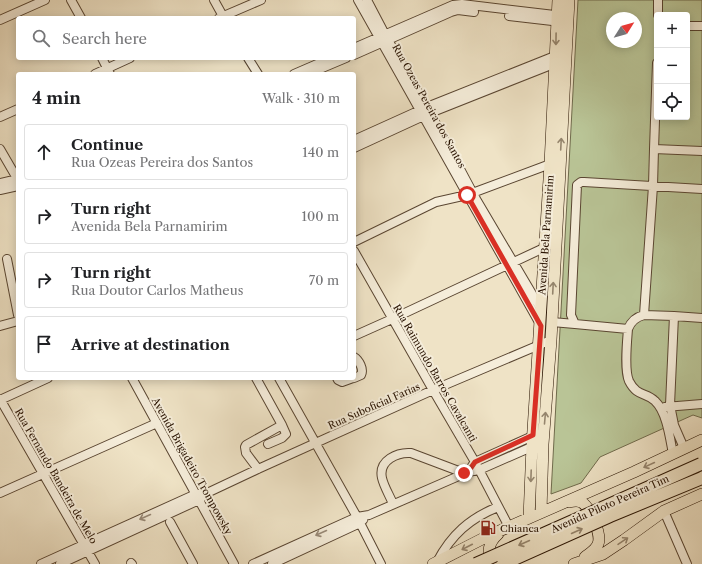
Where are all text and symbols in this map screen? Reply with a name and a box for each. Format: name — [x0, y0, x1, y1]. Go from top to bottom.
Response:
north arrow — [606, 12, 642, 48]
map controls — [654, 12, 690, 120]
button: + — [654, 12, 690, 48]
search box — [16, 16, 356, 60]
icon: search — [30, 27, 52, 49]
text: Search here — [62, 29, 147, 48]
one-way arrow — [552, 32, 560, 45]
street label: Rua Ozeas Pereira dos Santos — [389, 42, 469, 170]
button: − — [654, 48, 690, 84]
button: locate — [654, 84, 690, 120]
text: 4 min — [32, 88, 81, 108]
text: Walk · 310 m — [262, 90, 340, 106]
text: Continue — [71, 135, 143, 154]
one-way arrow — [558, 138, 565, 151]
icon: ahead — [33, 141, 55, 163]
text: 140 m — [302, 144, 339, 160]
text: Rua Ozeas Pereira dos Santos — [71, 154, 253, 170]
street label: Avenida Bela Parnamirim — [535, 174, 557, 297]
route start — [458, 186, 476, 204]
text: Turn right — [71, 199, 151, 218]
icon: right — [33, 205, 55, 227]
text: 100 m — [301, 208, 339, 224]
text: Avenida Bela Parnamirim — [71, 218, 228, 234]
text: Turn right — [71, 263, 151, 282]
icon: right — [33, 269, 55, 291]
text: 70 m — [309, 272, 339, 288]
text: Rua Doutor Carlos Matheus — [71, 282, 243, 298]
one-way arrow — [550, 282, 557, 295]
street label: Rua Raimundo Barros Cavalcanti — [390, 302, 480, 444]
icon: arrive — [33, 333, 55, 355]
text: Arrive at destination — [71, 335, 230, 354]
street label: Rua Suboficial Farias — [326, 380, 422, 432]
street label: Avenida Brigadeiro Trompowsky — [148, 394, 235, 537]
street label: Rua Fernando Bandeira de Melo — [12, 406, 100, 546]
one-way arrow — [541, 412, 548, 425]
one-way arrow — [643, 462, 655, 469]
route end — [455, 464, 473, 482]
one-way arrow — [527, 469, 535, 482]
street label: Avenida Piloto Pereira Tim — [548, 472, 672, 536]
one-way arrow — [139, 514, 151, 521]
fuel station icon: Chianca — [479, 519, 497, 537]
place label: Chianca — [500, 522, 540, 535]
one-way arrow — [570, 527, 582, 534]
one-way arrow — [315, 530, 327, 537]
one-way arrow — [617, 537, 628, 545]
one-way arrow — [519, 539, 531, 547]
one-way arrow — [461, 544, 473, 551]

